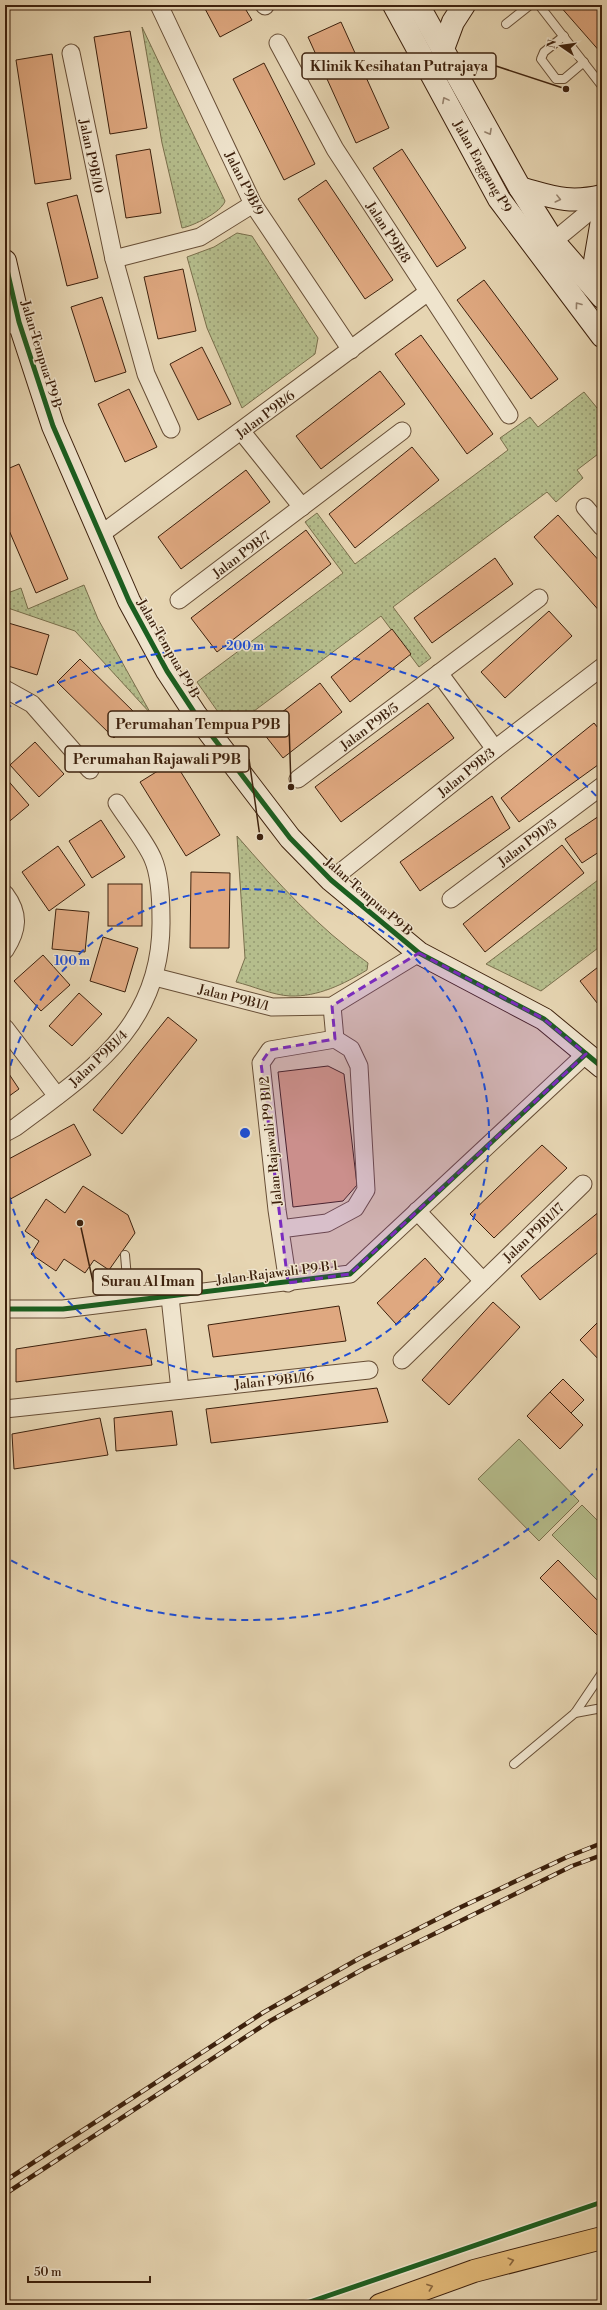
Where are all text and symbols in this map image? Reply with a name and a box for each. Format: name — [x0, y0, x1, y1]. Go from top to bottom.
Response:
north arrow — [541, 26, 581, 66]
text: N — [544, 38, 560, 50]
callout: Klinik Kesihatan Putrajaya — [302, 53, 496, 79]
text: Klinik Kesihatan Putrajaya — [310, 58, 488, 76]
one-way arrow — [443, 97, 450, 104]
street label: Jalan P9B/10 — [75, 117, 107, 195]
street label: Jalan Enggang P9 — [449, 117, 515, 215]
one-way arrow — [485, 128, 492, 135]
street label: Jalan P9B/9 — [221, 148, 267, 218]
one-way arrow — [555, 194, 561, 202]
street label: Jalan P9B/8 — [362, 198, 414, 266]
street label: Jalan Tempua P9 B — [17, 298, 65, 410]
one-way arrow — [576, 302, 583, 309]
street label: Jalan P9B/6 — [232, 387, 298, 443]
street label: Jalan P9B/7 — [209, 528, 274, 582]
street label: Jalan Tempua P9 B — [133, 595, 203, 701]
text: 200 m — [226, 639, 264, 654]
street label: Jalan P9B/5 — [336, 700, 402, 755]
callout: Perumahan Tempua P9B — [108, 711, 289, 737]
text: Perumahan Tempua P9B — [115, 716, 281, 734]
street label: Jalan P9B/3 — [434, 745, 498, 801]
callout: Perumahan Rajawali P9B — [65, 746, 249, 772]
text: Perumahan Rajawali P9B — [73, 751, 241, 769]
street label: Jalan P9D/3 — [494, 816, 560, 871]
street label: Jalan Tempua P9 B — [320, 853, 416, 939]
text: 100 m — [54, 954, 90, 969]
street label: Jalan P9B1/1 — [196, 981, 271, 1015]
street label: Jalan P9B1/4 — [66, 1027, 131, 1091]
street label: Jalan Rajawali P9 B1/2 — [256, 1075, 286, 1207]
centre of rings — [238, 1126, 252, 1140]
street label: Jalan P9B1/17 — [499, 1199, 568, 1266]
street label: Jalan Rajawali P9 B 1 — [214, 1258, 339, 1289]
callout: Surau Al Iman — [93, 1269, 202, 1295]
text: Surau Al Iman — [101, 1273, 195, 1291]
street label: Jalan P9B1/16 — [233, 1369, 315, 1393]
scale bar — [28, 2258, 150, 2284]
one-way arrow — [508, 2258, 515, 2266]
text: 50 m — [34, 2265, 62, 2280]
one-way arrow — [426, 2283, 433, 2292]

